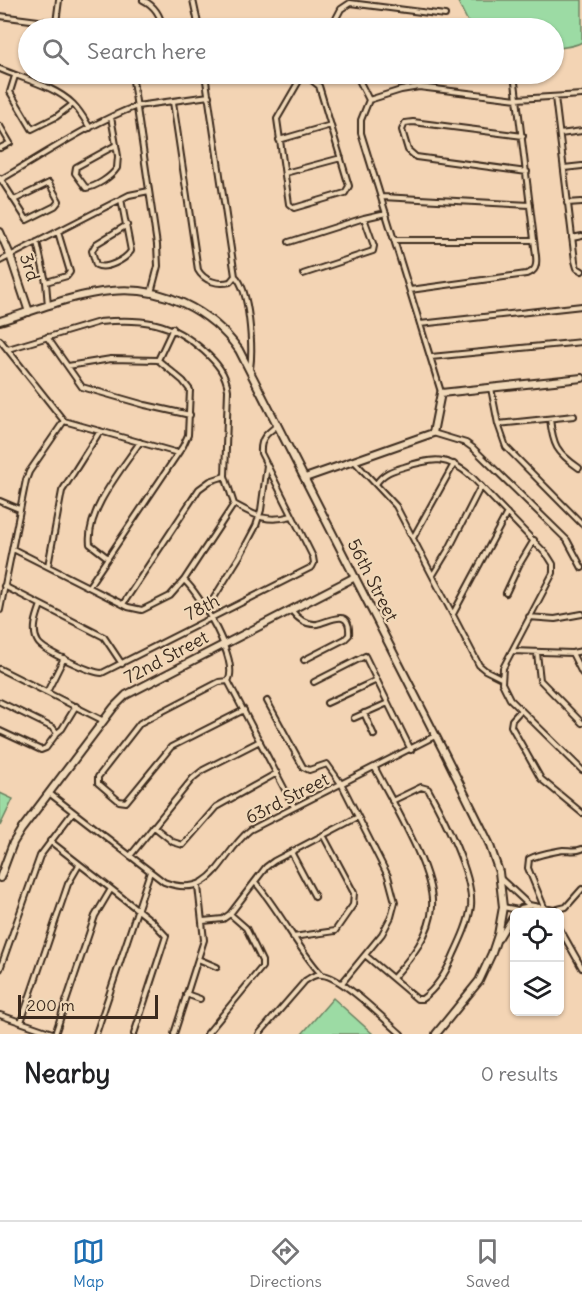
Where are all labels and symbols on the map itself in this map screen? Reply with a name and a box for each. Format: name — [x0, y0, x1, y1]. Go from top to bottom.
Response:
street label: 3rd — [15, 250, 45, 284]
street label: 56th Street — [342, 535, 404, 625]
street label: 78th — [181, 589, 223, 625]
street label: 72nd Street — [120, 625, 212, 689]
street label: 63rd Street — [241, 767, 333, 829]
scale bar — [18, 992, 158, 1020]

